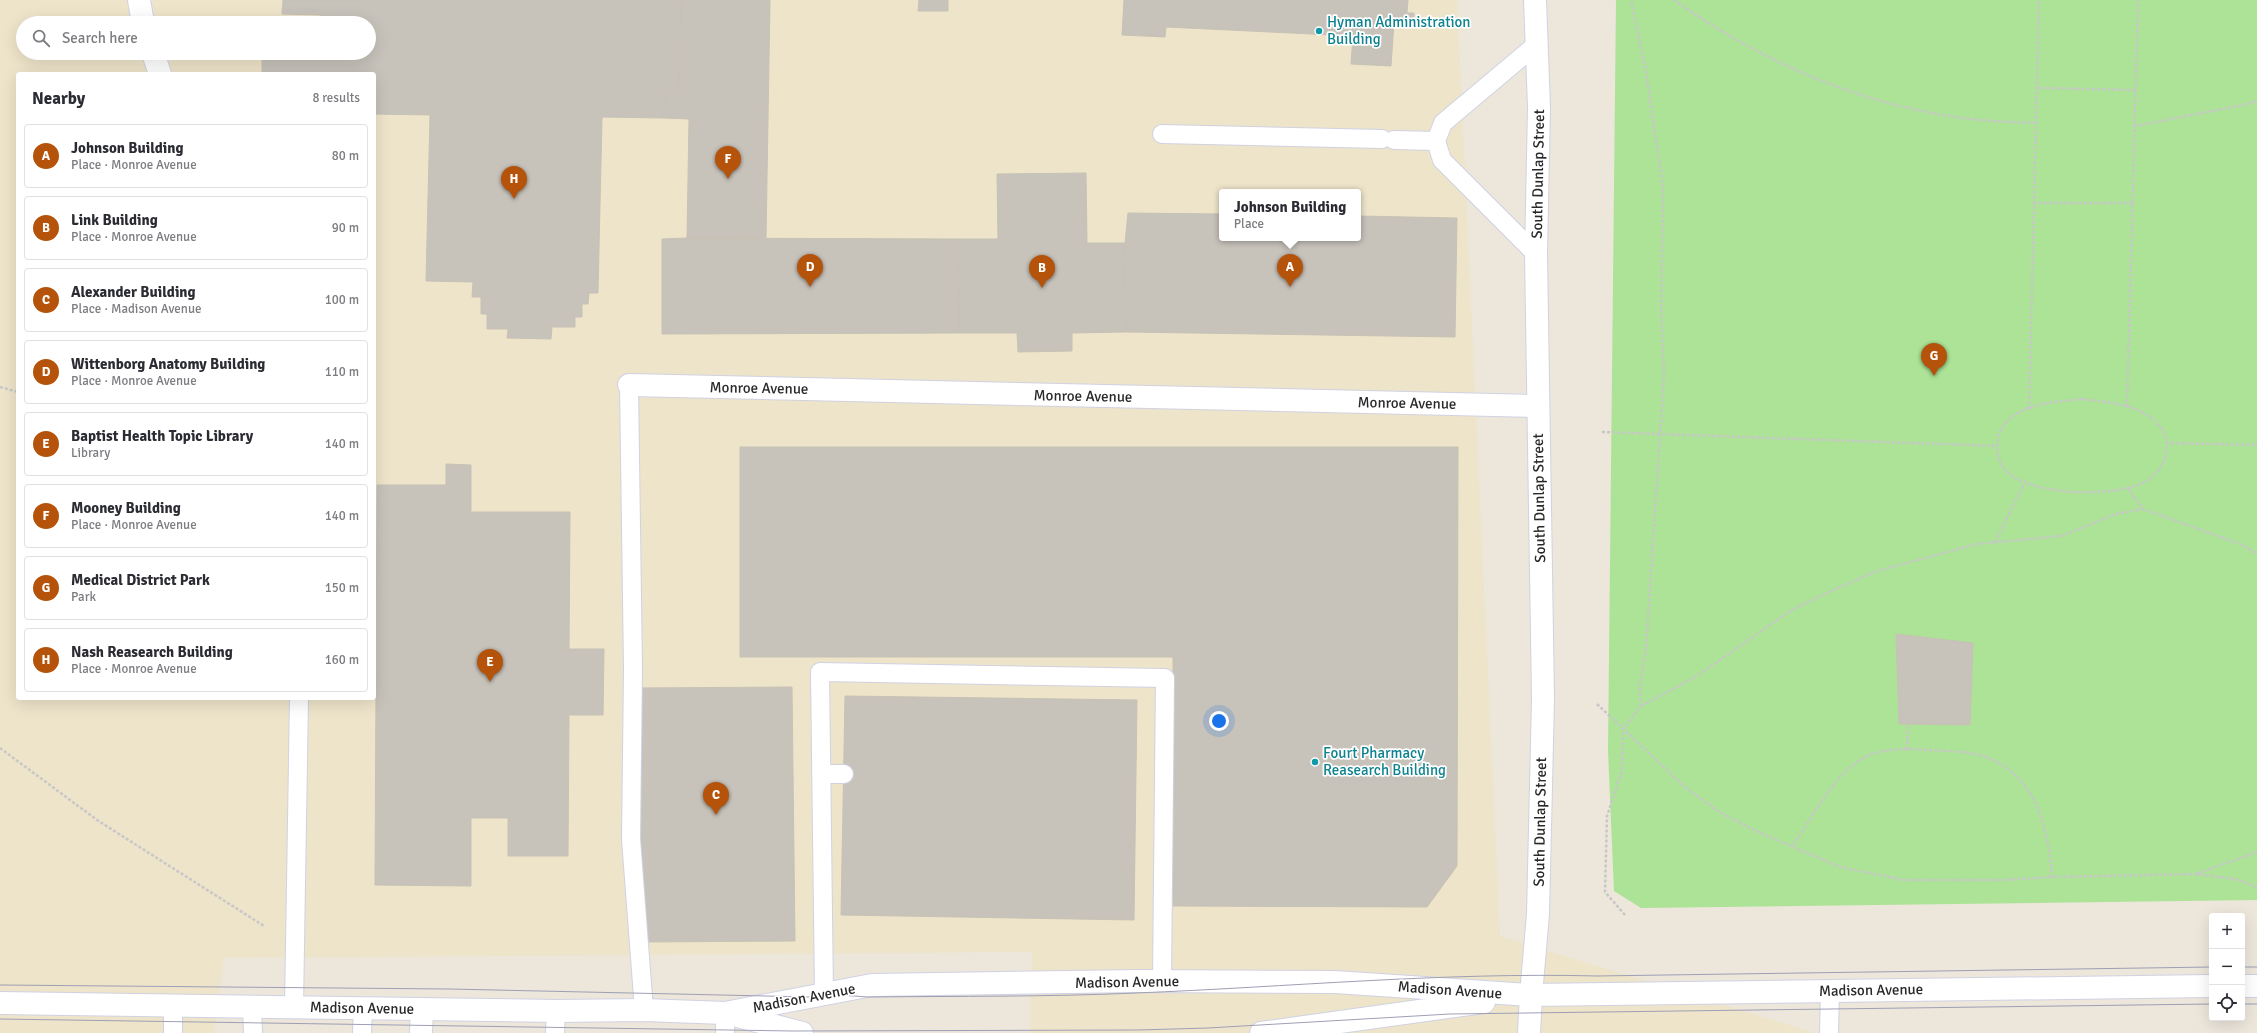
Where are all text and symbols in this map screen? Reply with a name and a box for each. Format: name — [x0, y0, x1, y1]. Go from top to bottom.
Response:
place label: Hyman Administration Building — [1327, 13, 1471, 48]
search box — [16, 16, 376, 60]
marker: Hyman Administration Building — [1314, 26, 1324, 36]
icon: search — [30, 27, 52, 49]
text: Search here — [62, 29, 138, 47]
text: Nearby — [32, 88, 85, 109]
text: 8 results — [312, 90, 360, 106]
street label: South Dunlap Street — [1528, 109, 1548, 239]
text: Johnson Building — [71, 139, 184, 157]
pin: F — [715, 146, 741, 179]
text: A — [42, 148, 50, 164]
text: 80 m — [332, 148, 359, 164]
text: Place · Monroe Avenue — [71, 157, 197, 173]
pin: H — [501, 166, 527, 199]
popup — [1219, 189, 1361, 241]
text: Johnson Building — [1234, 198, 1346, 216]
text: Link Building — [71, 211, 158, 229]
text: Place — [1234, 216, 1264, 232]
text: B — [42, 220, 50, 236]
text: 90 m — [332, 220, 359, 236]
text: Place · Monroe Avenue — [71, 229, 197, 245]
pin: D — [797, 254, 823, 287]
pin: A — [1277, 254, 1303, 287]
pin: B — [1029, 255, 1055, 288]
text: Alexander Building — [71, 283, 196, 301]
text: C — [42, 292, 50, 308]
text: 100 m — [325, 292, 359, 308]
text: Place · Madison Avenue — [71, 301, 201, 317]
pin: G — [1921, 343, 1947, 376]
text: Wittenborg Anatomy Building — [71, 355, 265, 373]
text: D — [42, 364, 50, 380]
text: 110 m — [325, 364, 359, 380]
text: Place · Monroe Avenue — [71, 373, 197, 389]
street label: Monroe Avenue — [709, 378, 809, 398]
street label: Monroe Avenue — [1033, 386, 1133, 406]
street label: Monroe Avenue — [1357, 393, 1457, 413]
text: Baptist Health Topic Library — [71, 427, 253, 445]
street label: South Dunlap Street — [1529, 433, 1549, 563]
text: E — [42, 436, 50, 452]
text: 140 m — [325, 436, 359, 452]
text: Library — [71, 445, 110, 461]
text: Mooney Building — [71, 499, 181, 517]
text: F — [43, 508, 49, 524]
text: 140 m — [325, 508, 359, 524]
text: Place · Monroe Avenue — [71, 517, 197, 533]
text: Medical District Park — [71, 571, 210, 589]
text: G — [42, 580, 50, 596]
text: 150 m — [325, 580, 359, 596]
text: Park — [71, 589, 96, 605]
text: Nash Reasearch Building — [71, 643, 233, 661]
pin: E — [477, 649, 503, 682]
text: H — [42, 652, 50, 668]
text: 160 m — [325, 652, 359, 668]
text: Place · Monroe Avenue — [71, 661, 197, 677]
your location — [1209, 711, 1229, 731]
place label: Fourt Pharmacy Reasearch Building — [1323, 744, 1446, 779]
marker: Fourt Pharmacy Reasearch Building — [1310, 757, 1320, 767]
street label: South Dunlap Street — [1530, 757, 1550, 887]
pin: C — [703, 782, 729, 815]
map controls — [2209, 913, 2245, 1021]
button: + — [2209, 913, 2245, 949]
button: − — [2209, 949, 2245, 985]
street label: Madison Avenue — [1075, 972, 1179, 992]
street label: Madison Avenue — [1397, 977, 1503, 1003]
street label: Madison Avenue — [751, 979, 857, 1017]
street label: Madison Avenue — [1819, 980, 1923, 1000]
button: locate — [2209, 985, 2245, 1021]
street label: Madison Avenue — [310, 998, 414, 1018]

